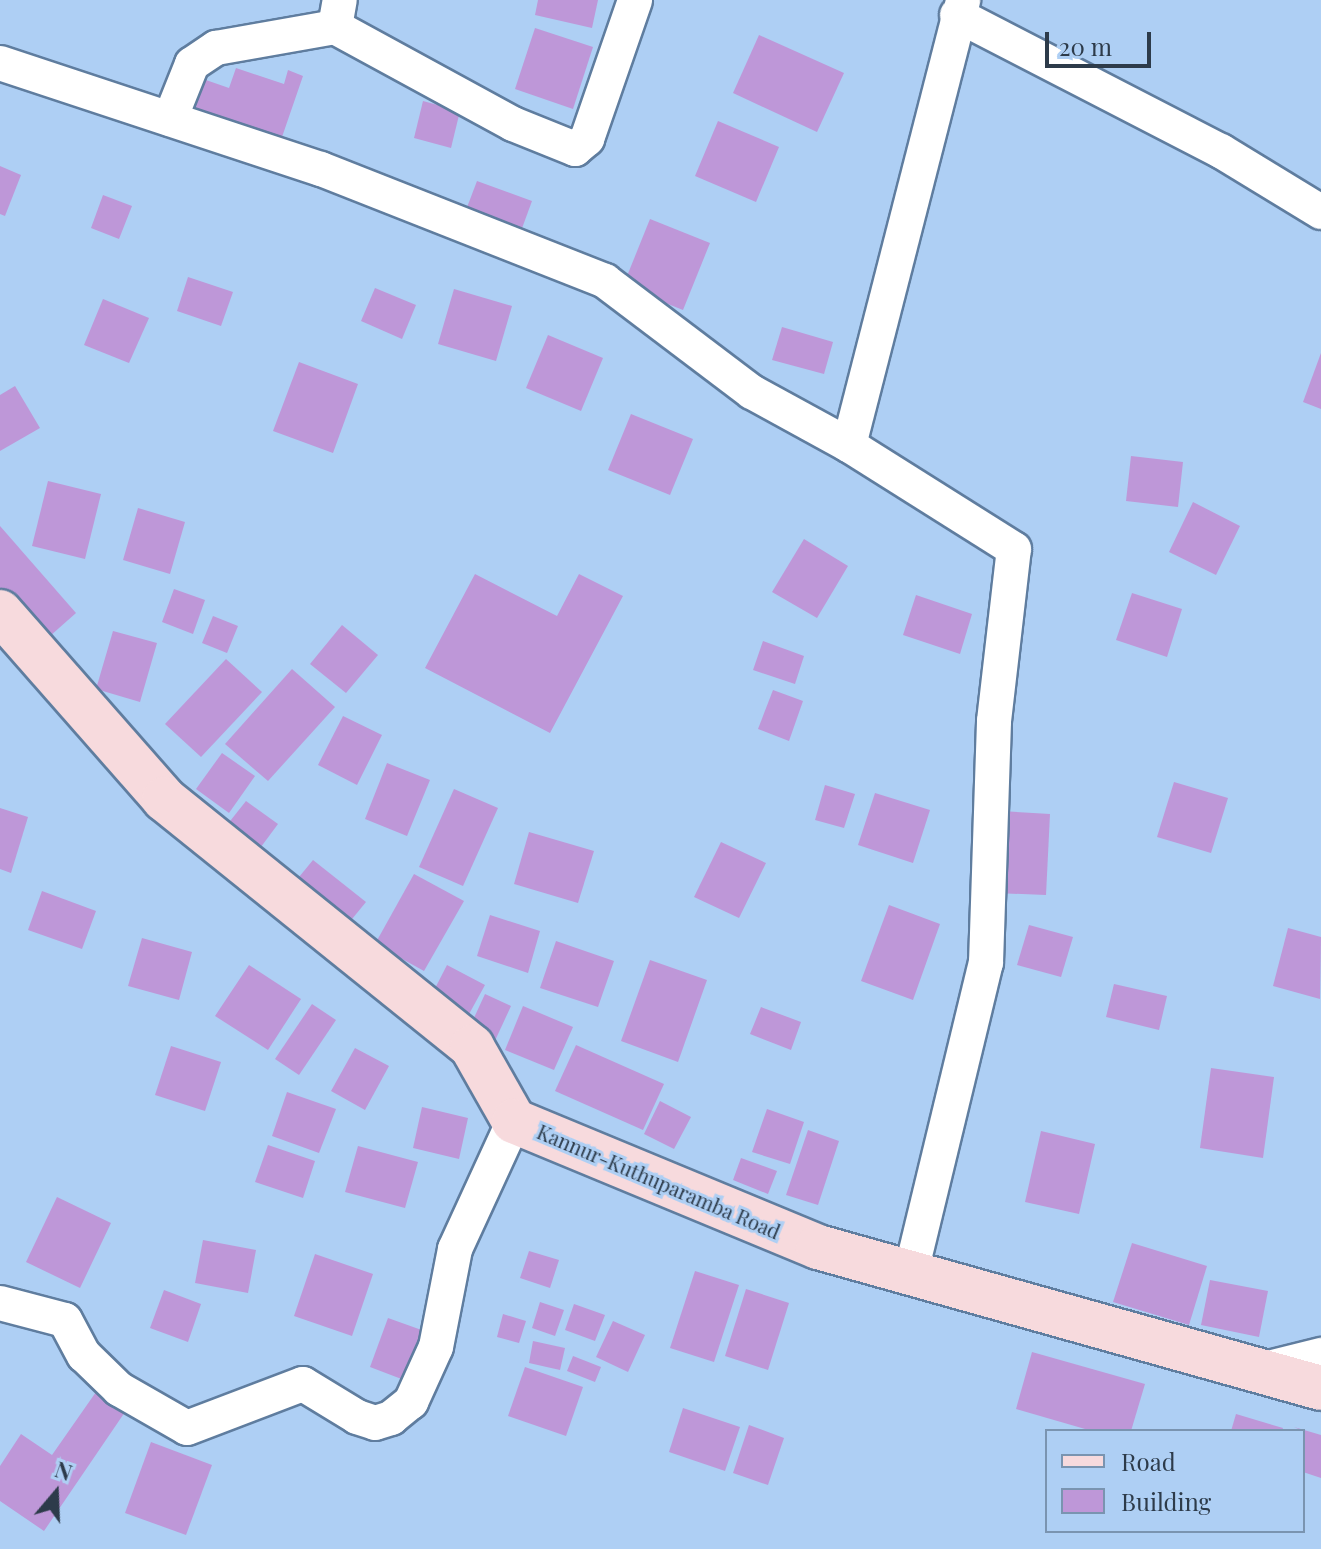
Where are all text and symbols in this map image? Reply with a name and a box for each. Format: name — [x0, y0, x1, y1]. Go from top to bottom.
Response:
scale bar — [1049, 16, 1155, 66]
text: 20 m — [1059, 30, 1112, 62]
street label: Kannur-Kuthuparamba Road — [534, 1119, 784, 1243]
legend — [1045, 1429, 1305, 1533]
text: Road — [1121, 1445, 1176, 1477]
north arrow — [16, 1453, 96, 1533]
text: N — [51, 1454, 76, 1487]
text: Building — [1121, 1485, 1211, 1517]

